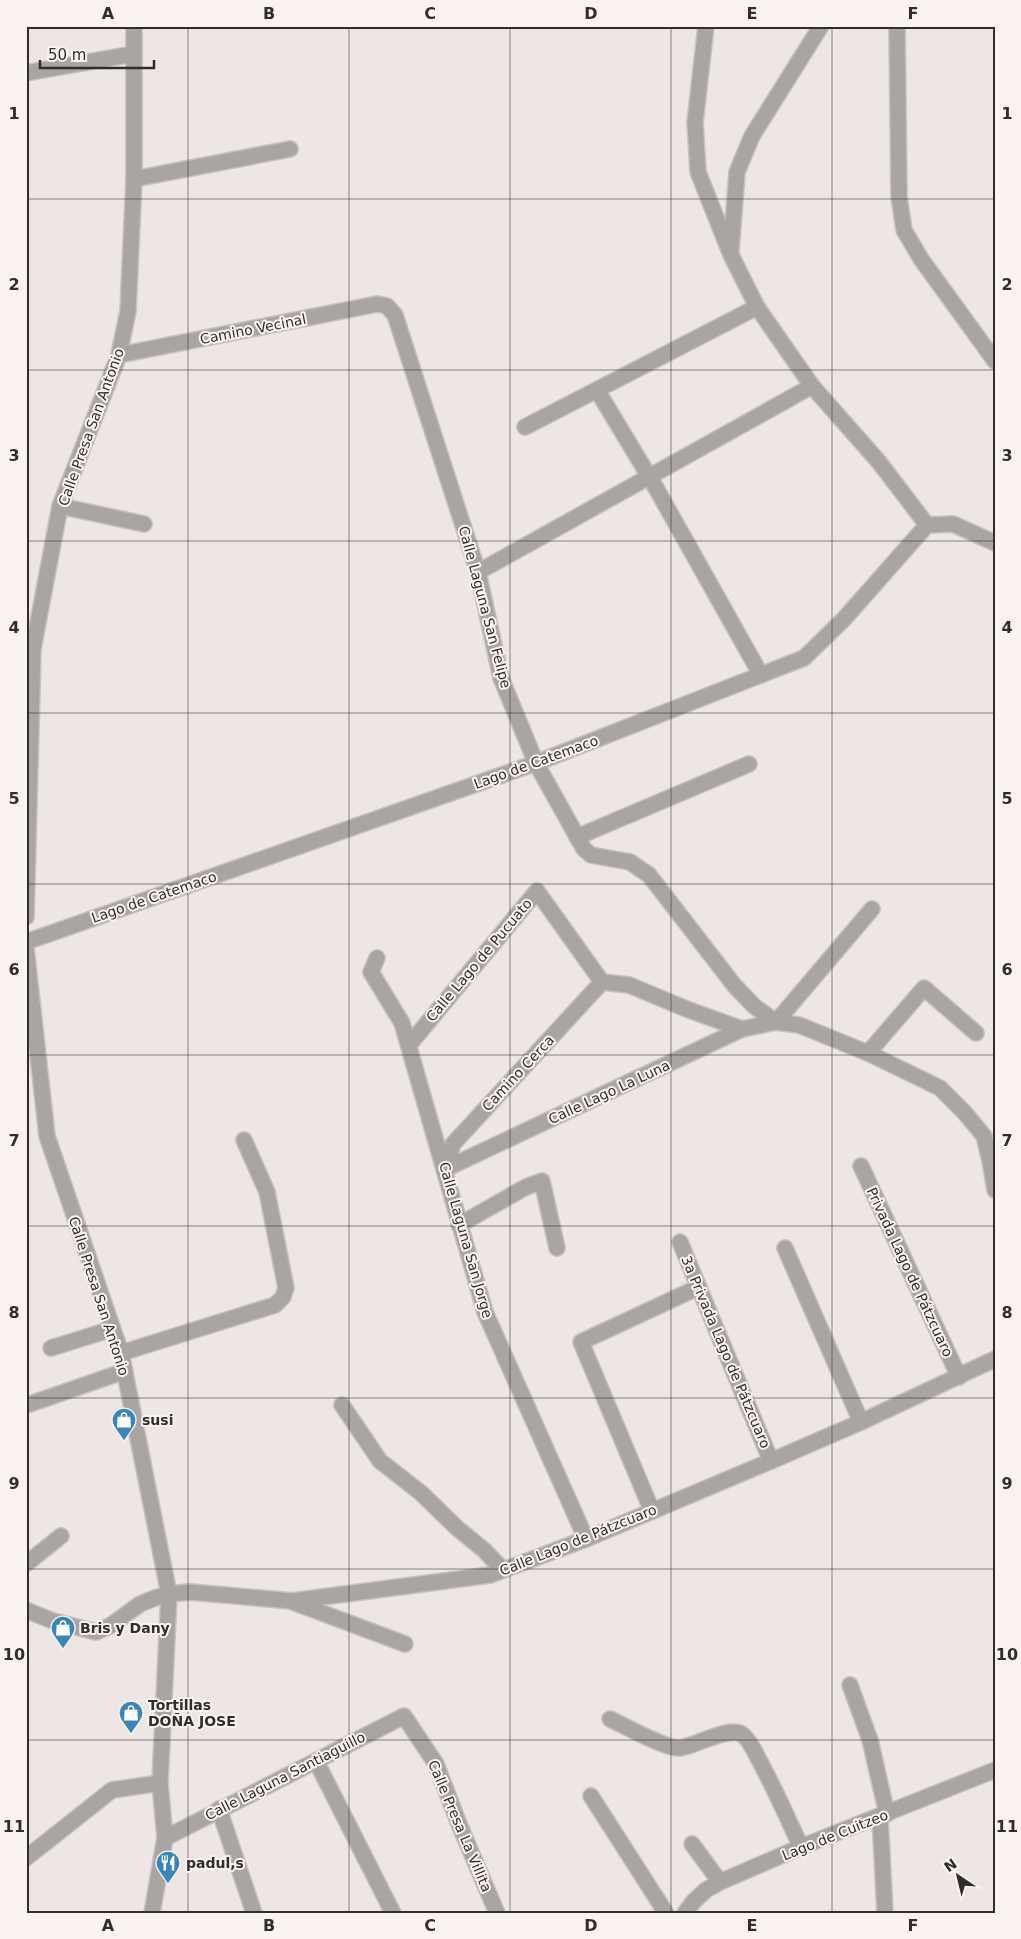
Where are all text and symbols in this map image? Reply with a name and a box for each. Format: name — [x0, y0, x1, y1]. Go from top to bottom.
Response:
text: A — [102, 4, 115, 23]
text: B — [263, 4, 275, 23]
text: C — [424, 4, 436, 23]
text: D — [584, 4, 598, 23]
text: E — [747, 4, 757, 23]
text: F — [908, 4, 918, 23]
scale bar — [40, 38, 154, 70]
text: 50 m — [48, 46, 86, 64]
text: 1 — [8, 104, 20, 123]
text: 1 — [1001, 104, 1013, 123]
text: 2 — [8, 275, 20, 294]
text: 2 — [1001, 275, 1013, 294]
street label: Camino Vecinal — [199, 311, 307, 347]
street label: Calle Presa San Antonio — [55, 346, 127, 508]
text: 3 — [8, 446, 20, 465]
text: 3 — [1001, 446, 1013, 465]
street label: Calle Laguna San Felipe — [456, 524, 514, 690]
text: 4 — [8, 618, 20, 637]
text: 4 — [1001, 618, 1013, 637]
street label: Lago de Catemaco — [472, 732, 600, 792]
text: 5 — [8, 789, 20, 808]
text: 5 — [1001, 789, 1013, 808]
street label: Lago de Catemaco — [89, 868, 219, 926]
street label: Calle Lago de Pucuato — [423, 895, 535, 1025]
text: 6 — [8, 960, 20, 979]
text: 6 — [1001, 960, 1013, 979]
street label: Camino Cerca — [479, 1032, 557, 1114]
street label: Calle Lago La Luna — [546, 1057, 672, 1127]
text: 7 — [8, 1131, 20, 1150]
text: 7 — [1001, 1131, 1013, 1150]
street label: Calle Laguna San Jorge — [436, 1160, 496, 1320]
street label: Privada Lago de Pátzcuaro — [864, 1185, 956, 1359]
street label: Calle Presa San Antonio — [66, 1214, 132, 1378]
street label: 3a Privada Lago de Pátzcuaro — [678, 1254, 774, 1450]
text: 8 — [8, 1303, 20, 1322]
text: 8 — [1001, 1303, 1013, 1322]
shop icon: susi — [111, 1407, 137, 1441]
place label: susi — [142, 1412, 173, 1428]
text: 9 — [8, 1474, 20, 1493]
text: 9 — [1001, 1474, 1013, 1493]
street label: Calle Lago de Pátzcuaro — [497, 1501, 659, 1579]
shop icon: Bris y Dany — [50, 1615, 76, 1649]
place label: Bris y Dany — [80, 1620, 170, 1636]
text: 10 — [3, 1645, 25, 1664]
text: 10 — [996, 1645, 1018, 1664]
place label: Tortillas DOÑA JOSE — [148, 1697, 236, 1729]
shop icon: Tortillas DOÑA JOSE — [118, 1700, 144, 1734]
street label: Calle Laguna Santiaguillo — [202, 1729, 368, 1823]
street label: Calle Presa La Villita — [425, 1758, 495, 1894]
street label: Lago de Cuitzeo — [780, 1806, 890, 1864]
text: 11 — [3, 1817, 25, 1836]
text: 11 — [996, 1817, 1018, 1836]
restaurant icon: padul,s — [155, 1850, 181, 1884]
north arrow — [934, 1852, 984, 1902]
place label: padul,s — [186, 1855, 244, 1871]
text: N — [941, 1855, 960, 1875]
text: A — [102, 1916, 115, 1935]
text: B — [263, 1916, 275, 1935]
text: C — [424, 1916, 436, 1935]
text: D — [584, 1916, 598, 1935]
text: E — [747, 1916, 757, 1935]
text: F — [908, 1916, 918, 1935]

